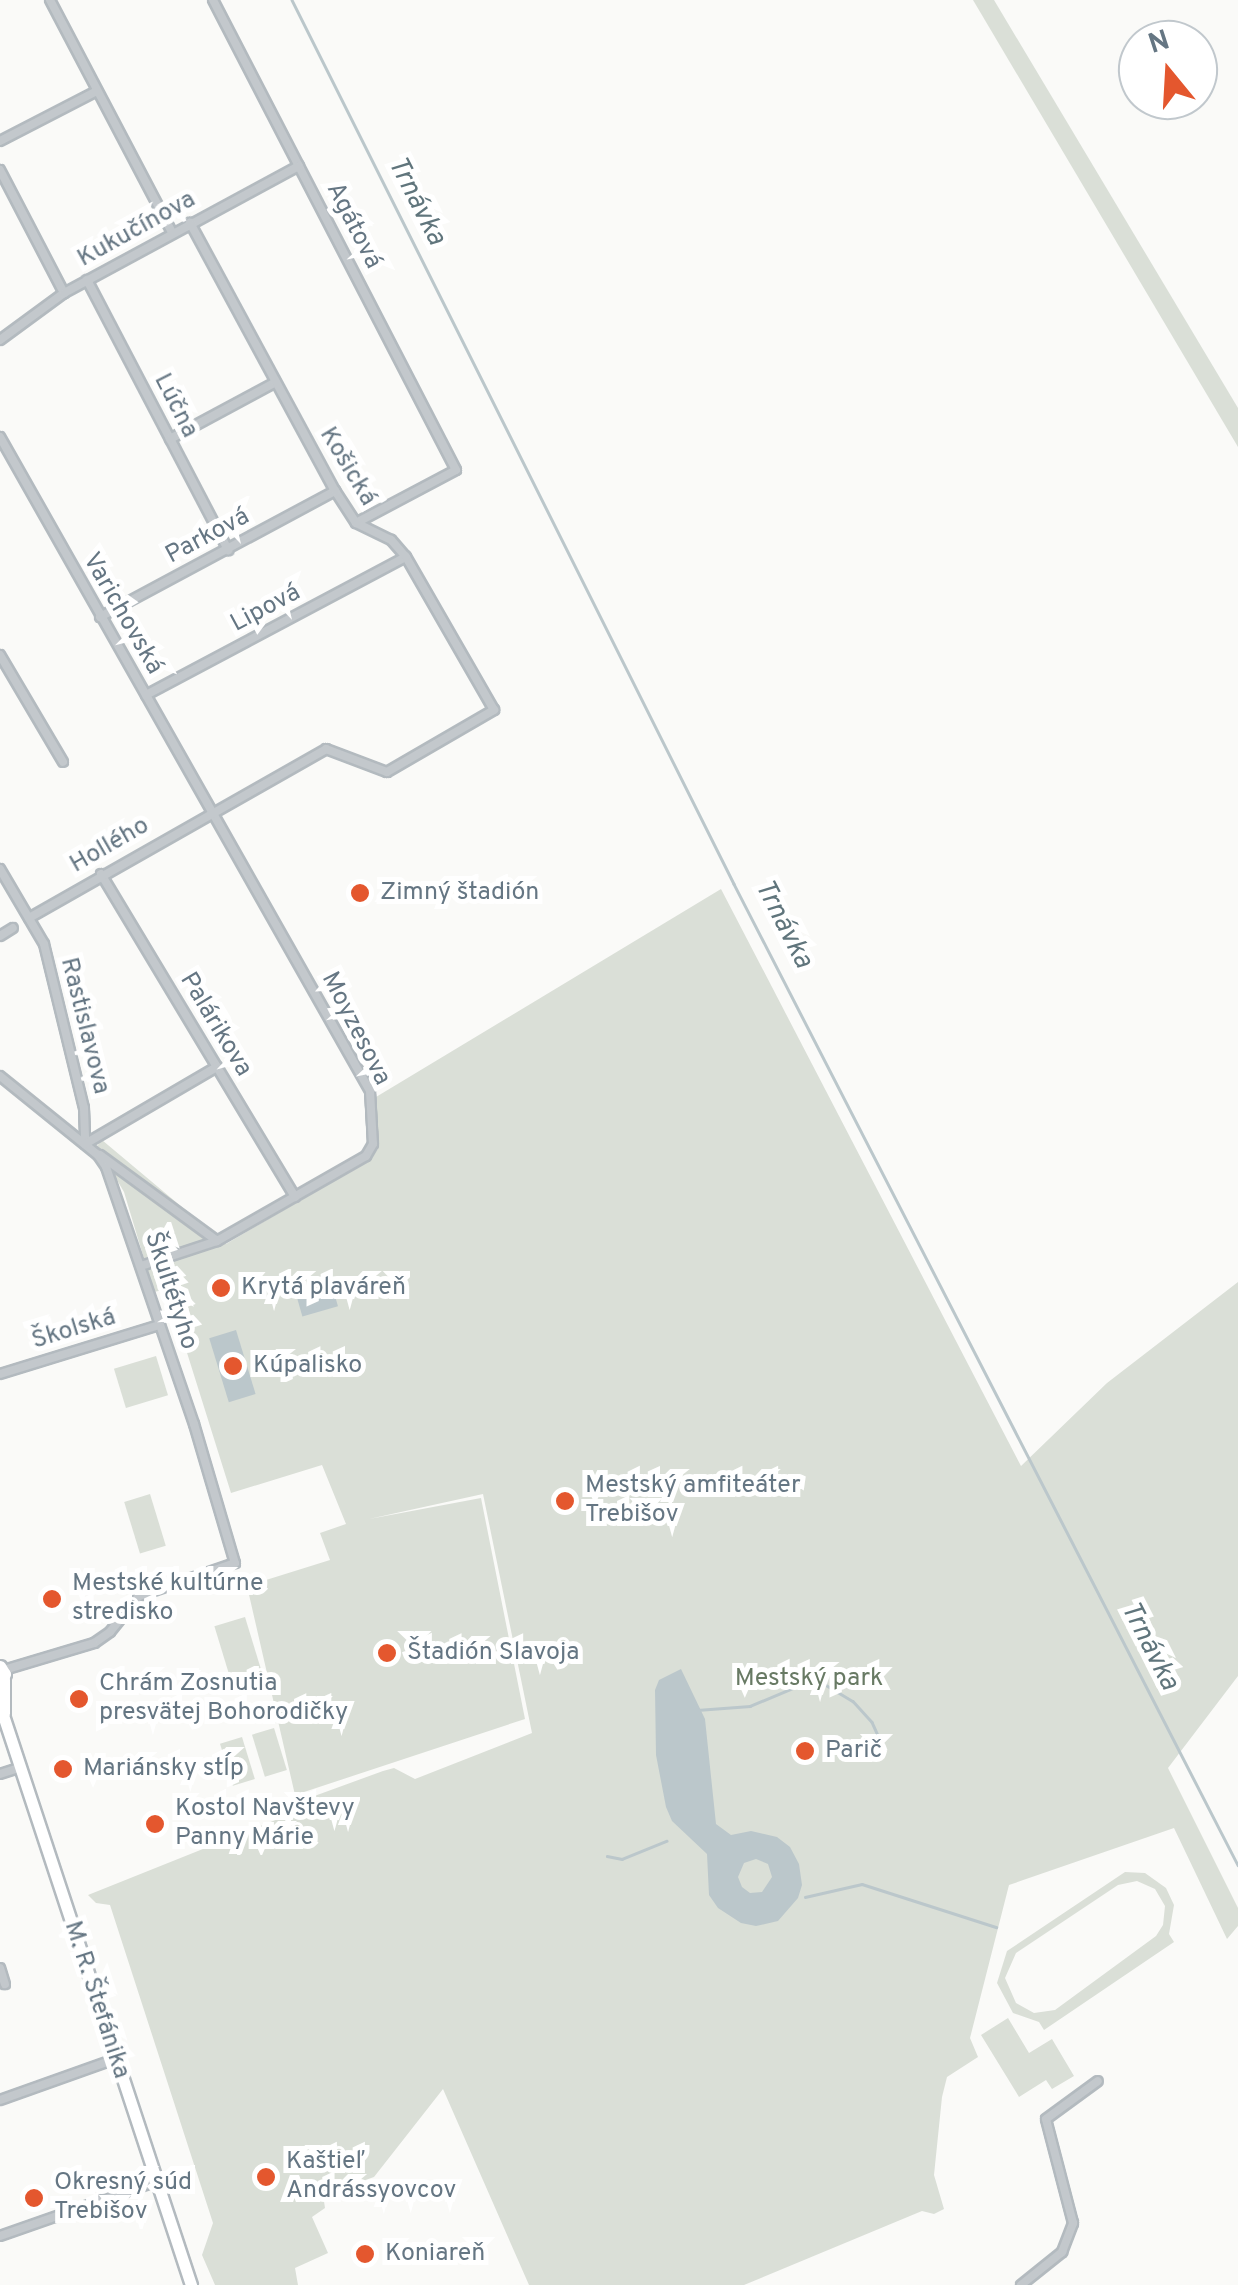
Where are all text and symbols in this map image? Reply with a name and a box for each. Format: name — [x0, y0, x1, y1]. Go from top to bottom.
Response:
north arrow — [1118, 20, 1218, 120]
text: N — [1144, 23, 1174, 64]
water label: Trnávka — [379, 151, 453, 251]
street label: Agátová — [319, 178, 387, 274]
street label: Kukučínova — [73, 185, 201, 275]
street label: Lúčna — [146, 369, 204, 443]
street label: Košická — [312, 422, 382, 512]
street label: Parková — [161, 502, 255, 572]
street label: Varichovská — [75, 548, 169, 680]
street label: Lipová — [226, 578, 306, 640]
street label: Hollého — [65, 811, 155, 881]
water label: Trnávka — [746, 874, 820, 974]
place label: Zimný štadión — [380, 878, 539, 908]
marker: Zimný štadión — [349, 882, 371, 904]
street label: Rastislavova — [53, 955, 115, 1097]
street label: Moyzesova — [314, 967, 396, 1091]
street label: Palárikova — [172, 968, 258, 1082]
street label: Škultétyho — [137, 1228, 203, 1354]
place label: Krytá plaváreň — [241, 1273, 406, 1303]
marker: Krytá plaváreň — [210, 1277, 232, 1299]
street label: Školská — [28, 1303, 120, 1357]
place label: Kúpalisko — [253, 1351, 362, 1381]
marker: Kúpalisko — [222, 1355, 244, 1377]
place label: Mestský amfiteáter Trebišov — [585, 1472, 801, 1531]
marker: Mestský amfiteáter Trebišov — [554, 1490, 576, 1512]
place label: Mestské kultúrne stredisko — [72, 1570, 264, 1629]
marker: Mestské kultúrne stredisko — [41, 1588, 63, 1610]
water label: Trnávka — [1112, 1596, 1186, 1696]
place label: Štadión Slavoja — [407, 1638, 579, 1668]
marker: Štadión Slavoja — [376, 1642, 398, 1664]
park label: Mestský park — [735, 1664, 883, 1694]
place label: Chrám Zosnutia presvätej Bohorodičky — [99, 1670, 348, 1729]
marker: Chrám Zosnutia presvätej Bohorodičky — [68, 1688, 90, 1710]
place label: Parič — [825, 1736, 882, 1766]
marker: Parič — [794, 1740, 816, 1762]
place label: Mariánsky stĺp — [83, 1754, 244, 1784]
marker: Mariánsky stĺp — [52, 1758, 74, 1780]
place label: Kostol Navštevy Panny Márie — [175, 1795, 355, 1854]
marker: Kostol Navštevy Panny Márie — [144, 1813, 166, 1835]
street label: M. R. Štefánika — [56, 1917, 136, 2083]
place label: Kaštieľ Andrássyovcov — [286, 2148, 456, 2207]
marker: Kaštieľ Andrássyovcov — [255, 2166, 277, 2188]
place label: Okresný súd Trebišov — [54, 2169, 192, 2228]
marker: Okresný súd Trebišov — [23, 2187, 45, 2209]
place label: Koniareň — [385, 2239, 485, 2269]
marker: Koniareň — [354, 2243, 376, 2265]

